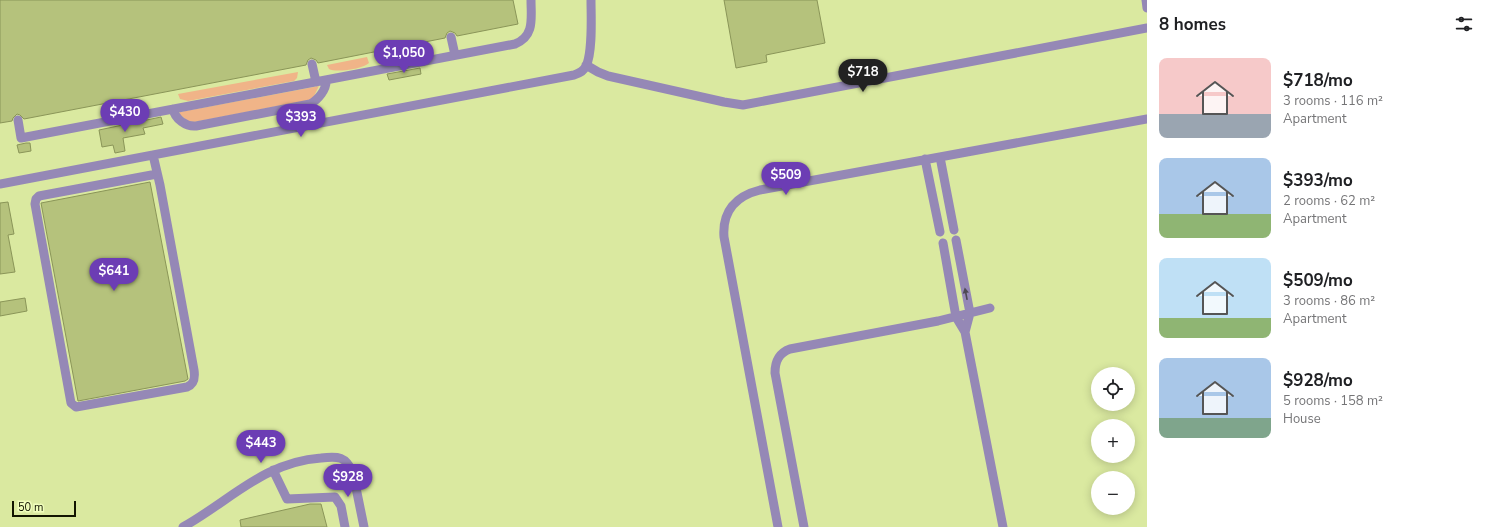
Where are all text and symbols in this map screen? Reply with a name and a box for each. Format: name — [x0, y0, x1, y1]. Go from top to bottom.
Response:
text: 8 homes — [1159, 13, 1226, 36]
icon: filters — [1453, 13, 1475, 35]
pin: $1,050 — [371, 40, 437, 74]
text: $1,050 — [383, 44, 425, 62]
pin: $718 — [839, 59, 887, 93]
text: $718 — [847, 63, 879, 81]
text: $718/mo — [1283, 69, 1353, 92]
icon: home — [1191, 74, 1239, 122]
text: 3 rooms · 116 m² — [1283, 92, 1383, 110]
pin: $430 — [101, 99, 149, 133]
text: $430 — [109, 103, 141, 121]
pin: $393 — [277, 104, 325, 138]
text: $393 — [285, 108, 317, 126]
text: Apartment — [1283, 110, 1346, 128]
pin: $509 — [762, 162, 810, 196]
text: $509 — [770, 166, 802, 184]
text: $393/mo — [1283, 169, 1353, 192]
icon: home — [1191, 174, 1239, 222]
text: 2 rooms · 62 m² — [1283, 192, 1375, 210]
text: Apartment — [1283, 210, 1346, 228]
pin: $641 — [90, 258, 138, 292]
text: $641 — [98, 262, 130, 280]
text: $509/mo — [1283, 269, 1353, 292]
icon: home — [1191, 274, 1239, 322]
one-way arrow — [963, 288, 969, 300]
text: 3 rooms · 86 m² — [1283, 292, 1375, 310]
text: Apartment — [1283, 310, 1346, 328]
map controls — [1091, 367, 1135, 515]
button: locate — [1091, 367, 1135, 411]
text: $928/mo — [1283, 369, 1353, 392]
icon: home — [1191, 374, 1239, 422]
text: 5 rooms · 158 m² — [1283, 392, 1383, 410]
text: House — [1283, 410, 1321, 428]
button: + — [1091, 419, 1135, 463]
pin: $443 — [237, 430, 285, 464]
text: $443 — [245, 434, 277, 452]
pin: $928 — [324, 464, 372, 498]
text: $928 — [332, 468, 364, 486]
button: − — [1091, 471, 1135, 515]
scale bar — [12, 499, 76, 518]
text: 50 m — [18, 500, 43, 515]

